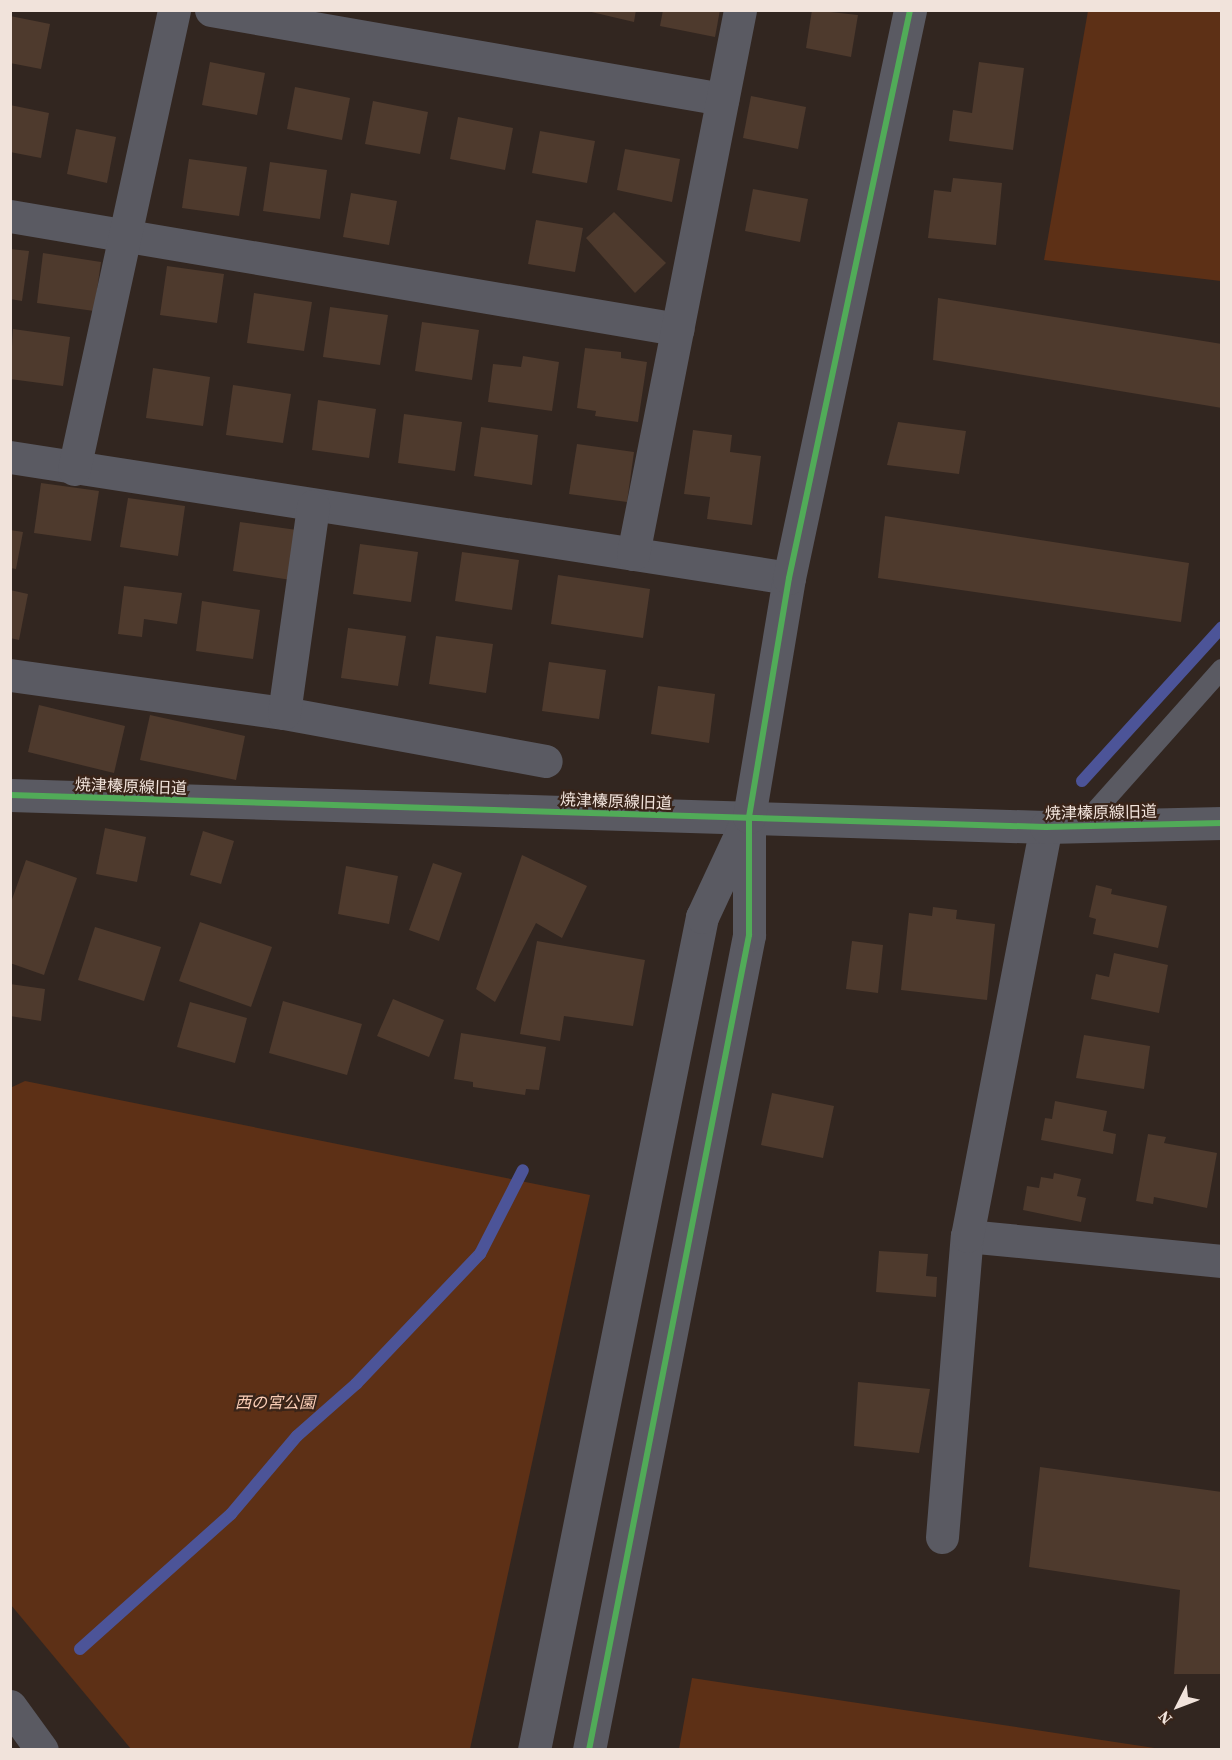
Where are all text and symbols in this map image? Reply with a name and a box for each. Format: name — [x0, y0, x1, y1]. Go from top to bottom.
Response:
street label: 焼津榛原線旧道 — [75, 774, 187, 798]
street label: 焼津榛原線旧道 — [560, 789, 672, 813]
street label: 焼津榛原線旧道 — [1045, 801, 1157, 823]
park label: 西の宮公園 — [235, 1392, 315, 1412]
north arrow — [1148, 1676, 1208, 1736]
text: N — [1153, 1706, 1177, 1730]

